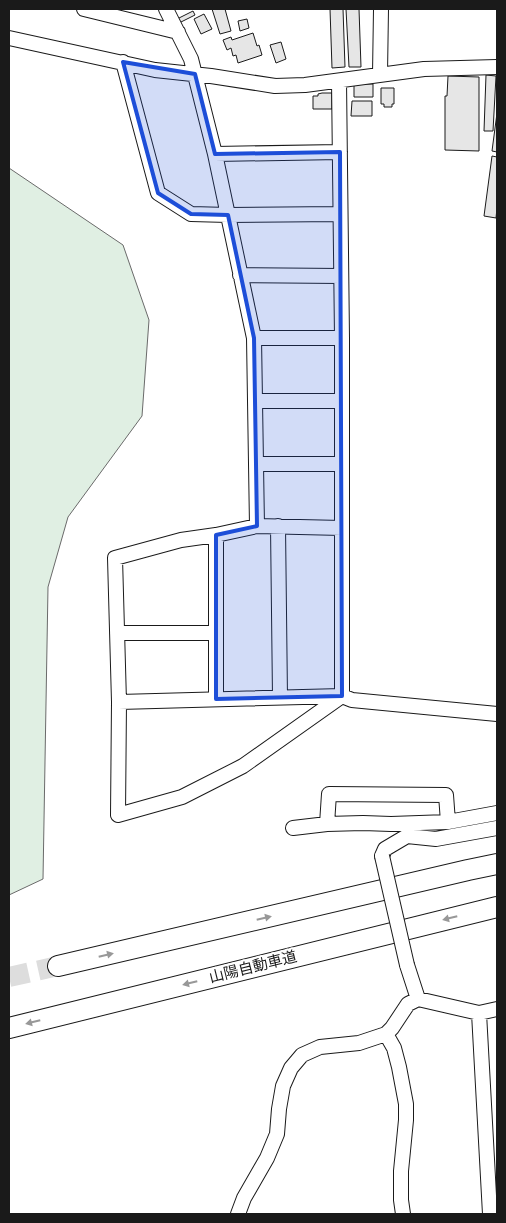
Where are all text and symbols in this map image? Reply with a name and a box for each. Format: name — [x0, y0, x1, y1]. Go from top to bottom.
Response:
one-way arrow — [256, 914, 271, 922]
one-way arrow — [442, 914, 457, 922]
street label: 山陽自動車道 — [207, 945, 299, 987]
one-way arrow — [98, 951, 113, 959]
one-way arrow — [183, 979, 198, 987]
one-way arrow — [25, 1018, 40, 1026]

